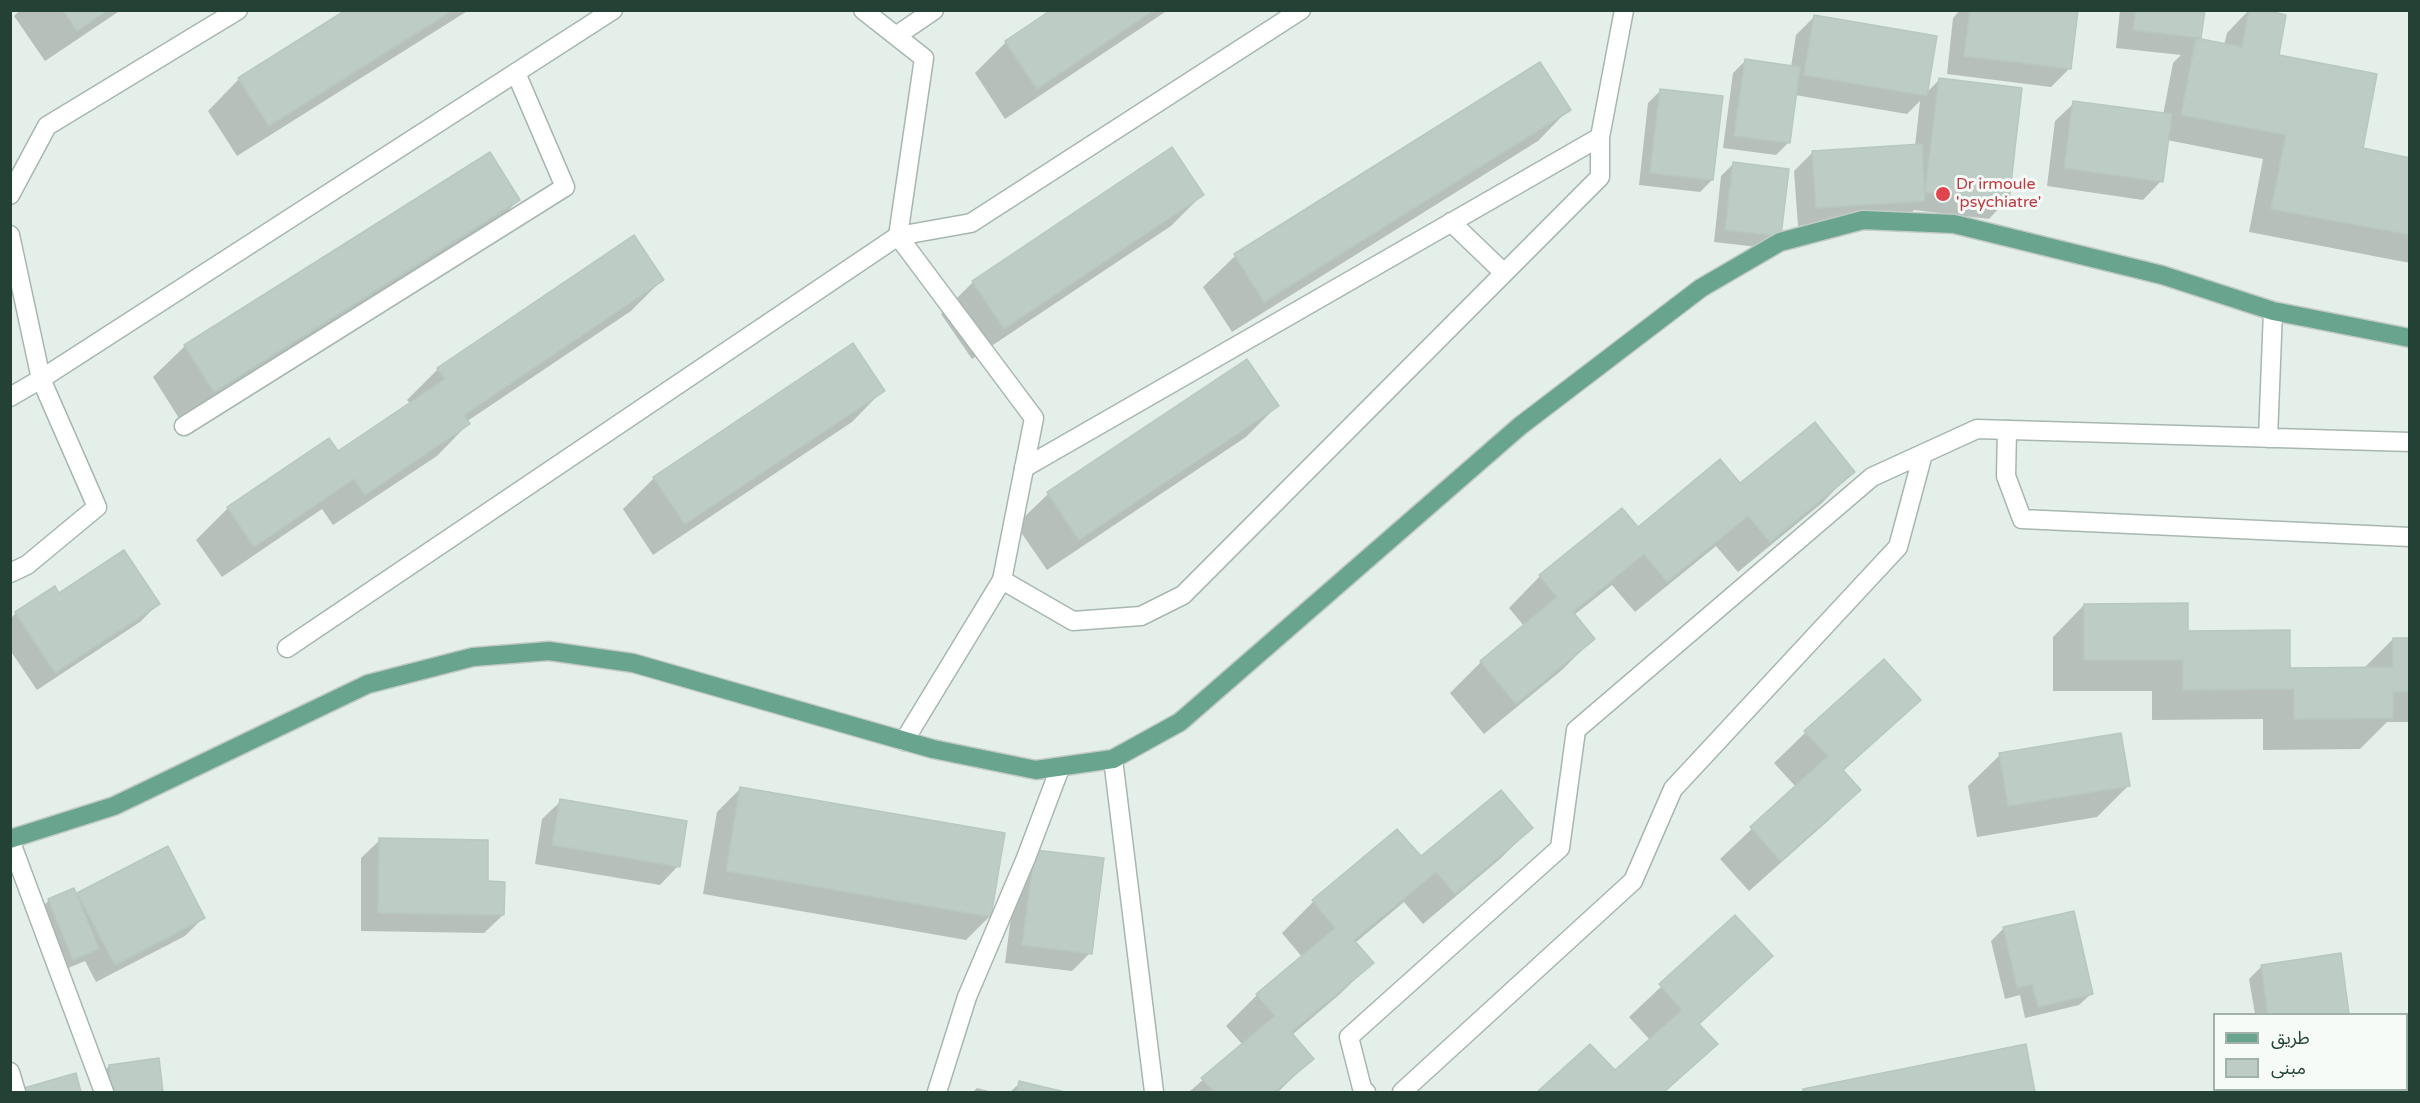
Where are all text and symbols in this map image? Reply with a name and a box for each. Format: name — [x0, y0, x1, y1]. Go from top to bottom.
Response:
place label: Dr irmoule 'psychiatre' — [1956, 175, 2041, 213]
marker: Dr irmoule 'psychiatre' — [1934, 185, 1952, 203]
legend — [2213, 1013, 2408, 1091]
text: طريق — [2271, 1027, 2310, 1049]
text: مبنى — [2271, 1057, 2306, 1079]

